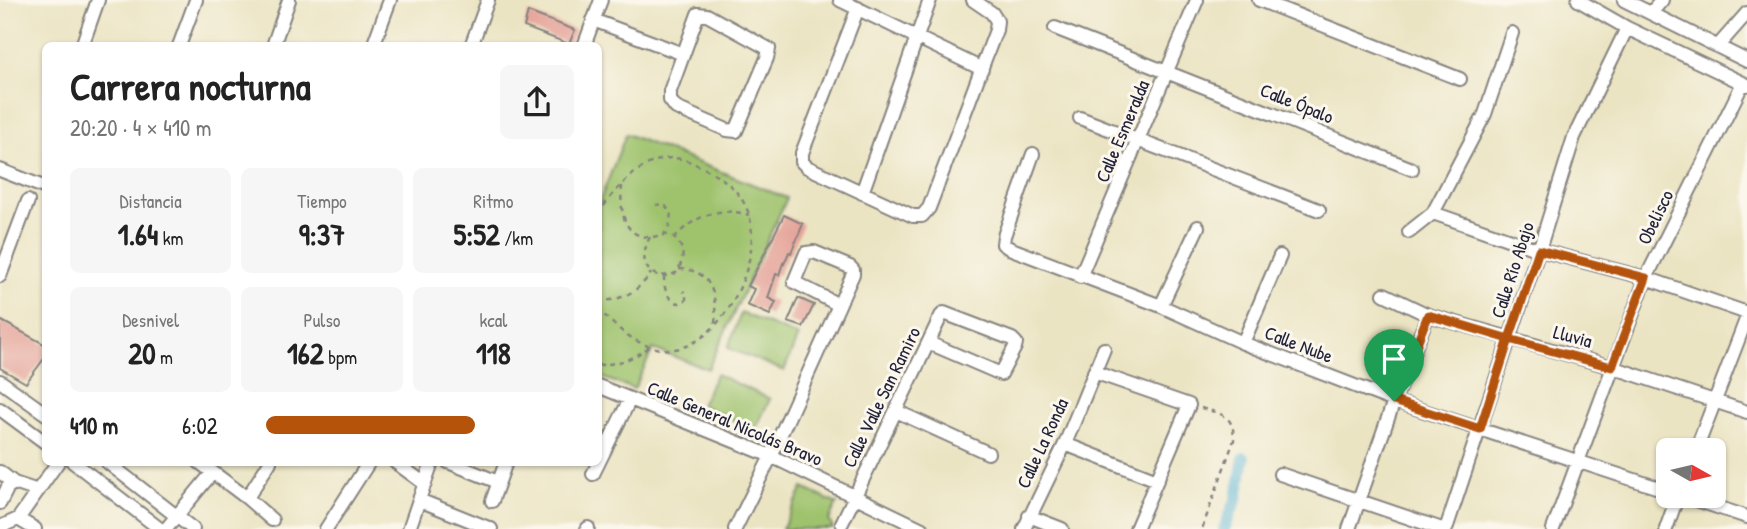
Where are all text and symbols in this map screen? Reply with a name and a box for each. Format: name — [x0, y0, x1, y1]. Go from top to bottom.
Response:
text: Carrera nocturna — [70, 60, 311, 112]
button: share — [500, 65, 574, 139]
street label: Calle Esmeralda — [1089, 75, 1155, 186]
street label: Calle Ópalo — [1257, 77, 1338, 130]
text: 20:20 · 4 × 410 m — [70, 112, 211, 143]
street label: Obelisco — [1631, 185, 1679, 249]
text: Distancia — [120, 188, 182, 214]
text: Tiempo — [297, 188, 347, 214]
text: Ritmo — [473, 188, 513, 214]
text: 1.64 — [118, 214, 158, 254]
text: 9:37 — [299, 214, 345, 254]
text: 5:52 — [454, 214, 500, 254]
street label: Calle Río Abajo — [1484, 218, 1540, 321]
text: km — [158, 225, 184, 251]
text: /km — [500, 225, 533, 251]
text: Desnivel — [122, 307, 179, 333]
text: Pulso — [304, 307, 340, 333]
text: kcal — [479, 307, 507, 333]
street label: Lluvia — [1551, 318, 1596, 354]
street label: Calle Nube — [1261, 319, 1337, 369]
street label: Calle Valle San Ramiro — [836, 322, 926, 472]
pin — [1364, 329, 1424, 401]
text: 20 — [128, 333, 156, 373]
text: 162 — [287, 333, 324, 373]
text: 118 — [476, 333, 511, 373]
icon: arrive — [1375, 340, 1413, 378]
text: m — [156, 344, 173, 370]
text: bpm — [324, 344, 357, 370]
street label: Calle General Nicolás Bravo — [643, 374, 827, 472]
street label: Calle La Ronda — [1010, 393, 1074, 492]
text: 410 m — [70, 410, 118, 441]
text: 6:02 — [182, 410, 218, 441]
north arrow — [1656, 438, 1726, 508]
map controls — [1656, 438, 1726, 508]

